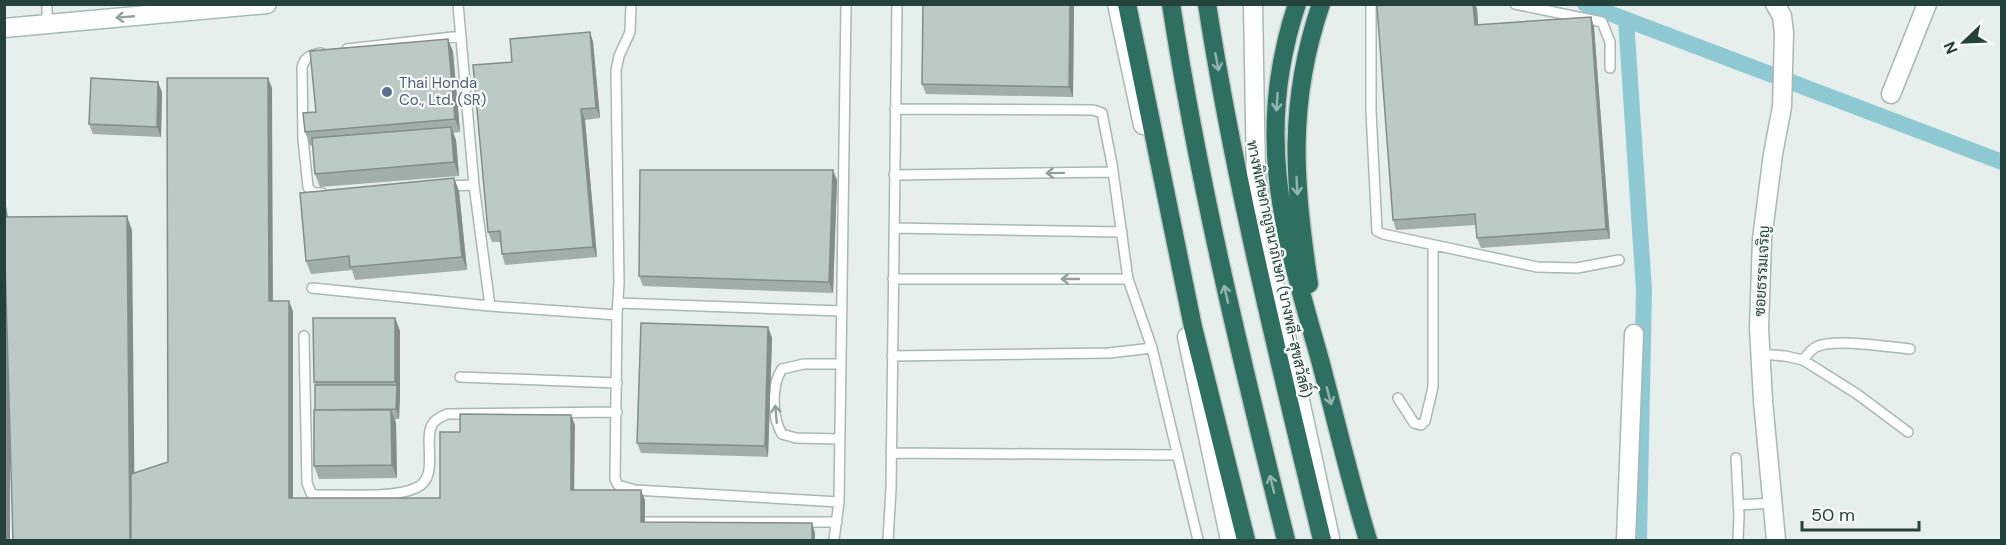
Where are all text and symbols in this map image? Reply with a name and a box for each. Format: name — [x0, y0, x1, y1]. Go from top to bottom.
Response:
one-way arrow — [116, 12, 136, 23]
north arrow — [1934, 12, 1994, 72]
text: N — [1939, 38, 1963, 57]
one-way arrow — [1212, 52, 1223, 72]
place label: Thai Honda Co., Ltd. (SR) — [399, 73, 486, 110]
marker: Thai Honda Co., Ltd. (SR) — [380, 85, 394, 99]
one-way arrow — [1271, 92, 1282, 112]
street label: ทางพิเศษกาญจนาภิเษก (บางพลี-สุขสวัสดิ์) — [1241, 137, 1321, 400]
one-way arrow — [1045, 167, 1065, 179]
one-way arrow — [1292, 175, 1303, 195]
street label: ซอยธรรมเจริญ — [1750, 225, 1774, 317]
one-way arrow — [1060, 273, 1080, 285]
one-way arrow — [1220, 285, 1232, 304]
one-way arrow — [1324, 386, 1335, 405]
one-way arrow — [770, 404, 781, 424]
one-way arrow — [1265, 474, 1277, 493]
scale bar — [1802, 494, 1919, 532]
text: 50 m — [1811, 503, 1855, 527]

